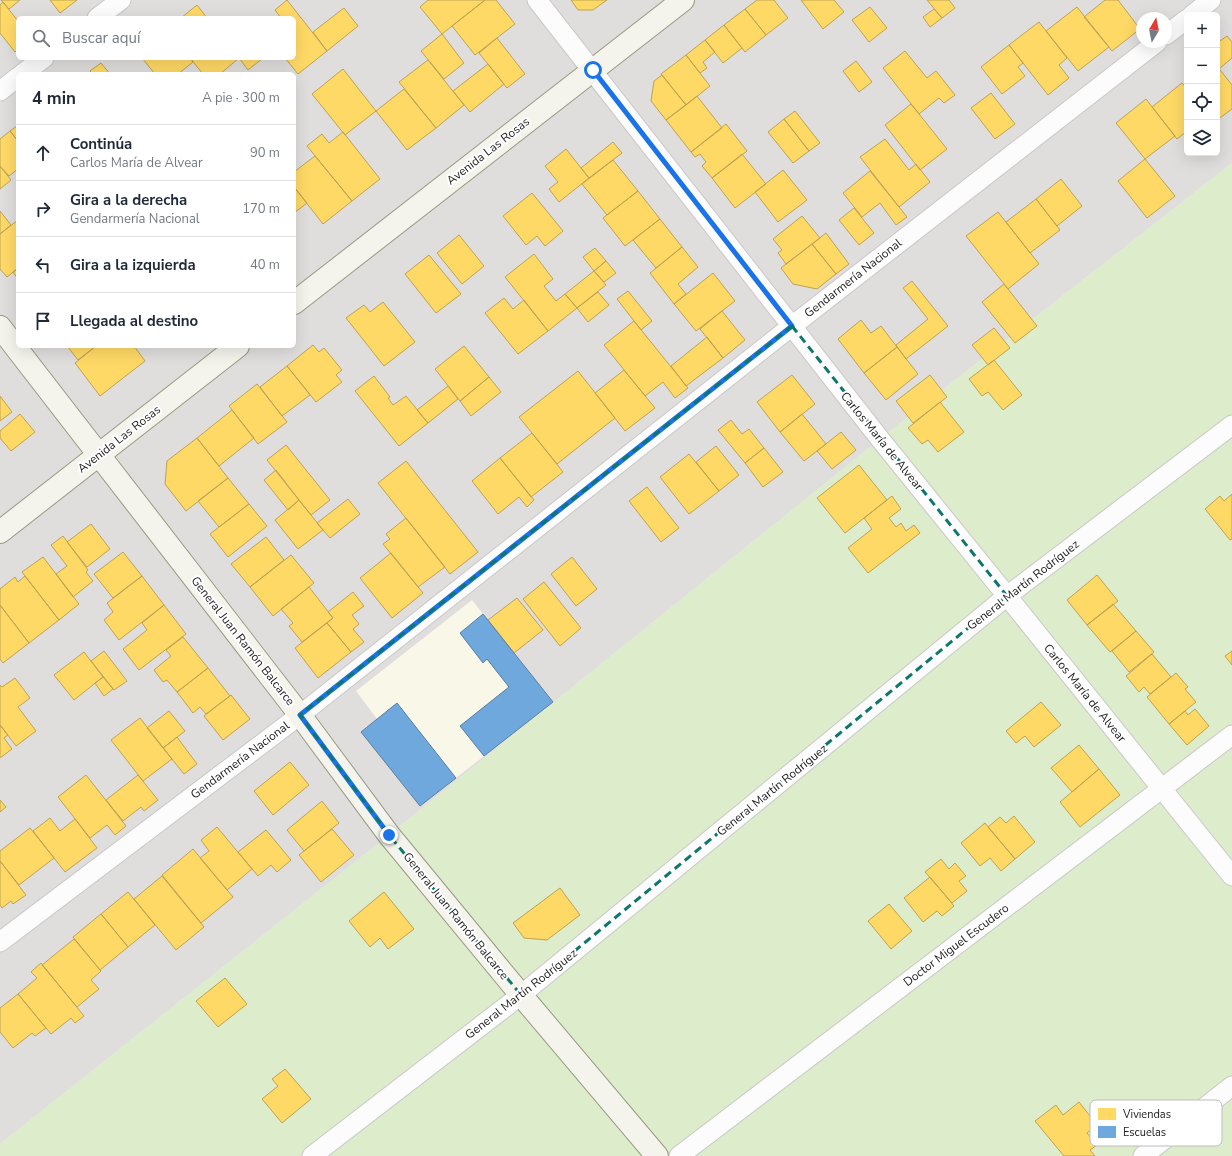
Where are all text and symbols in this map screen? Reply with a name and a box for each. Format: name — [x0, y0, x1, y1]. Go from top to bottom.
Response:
north arrow — [1136, 12, 1172, 48]
map controls — [1184, 12, 1220, 156]
button: + — [1184, 12, 1220, 48]
search box — [16, 16, 296, 60]
icon: search — [30, 27, 52, 49]
text: Buscar aquí — [62, 28, 140, 48]
button: − — [1184, 48, 1220, 84]
route start — [584, 61, 602, 79]
button: locate — [1184, 84, 1220, 120]
text: 4 min — [32, 87, 76, 110]
text: A pie · 300 m — [202, 89, 280, 107]
street label: Avenida Las Rosas — [443, 113, 533, 188]
button: layers — [1184, 120, 1220, 156]
text: Continúa — [70, 134, 132, 154]
icon: ahead — [32, 142, 54, 164]
text: 90 m — [250, 144, 280, 162]
text: Carlos María de Alvear — [70, 154, 203, 172]
text: Gira a la derecha — [70, 190, 187, 210]
icon: right — [32, 198, 54, 220]
text: 170 m — [242, 200, 280, 218]
text: Gendarmería Nacional — [70, 210, 200, 228]
street label: Gendarmería Nacional — [801, 235, 905, 321]
icon: left — [32, 254, 54, 276]
text: Gira a la izquierda — [70, 255, 196, 275]
text: 40 m — [250, 256, 280, 274]
icon: arrive — [32, 310, 54, 332]
text: Llegada al destino — [70, 311, 198, 331]
street label: Carlos María de Alvear — [837, 388, 927, 494]
street label: Avenida Las Rosas — [74, 401, 164, 476]
street label: General Martín Rodríguez — [964, 536, 1083, 634]
street label: General Juan Ramón Balcarce — [188, 573, 298, 709]
street label: Carlos María de Alvear — [1040, 640, 1130, 746]
street label: Gendarmería Nacional — [187, 717, 293, 802]
street label: General Martín Rodríguez — [713, 740, 831, 840]
route end — [380, 826, 398, 844]
street label: General Juan Ramón Balcarce — [400, 849, 512, 983]
street label: Doctor Miguel Escudero — [900, 900, 1012, 990]
street label: General Martín Rodríguez — [462, 945, 581, 1043]
legend — [1090, 1100, 1222, 1146]
text: Viviendas — [1122, 1107, 1171, 1122]
text: Escuelas — [1123, 1125, 1166, 1140]

